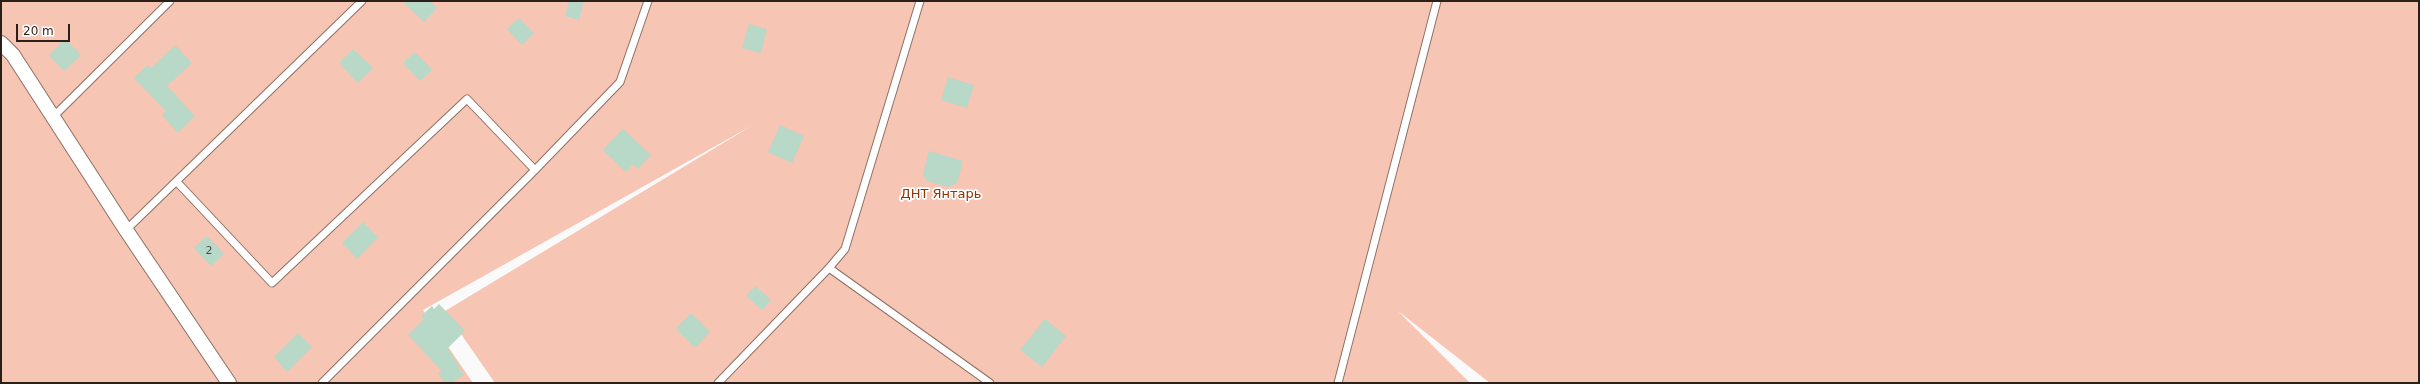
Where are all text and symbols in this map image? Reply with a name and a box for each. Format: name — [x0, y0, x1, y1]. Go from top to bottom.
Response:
scale bar — [18, 16, 72, 42]
text: 20 m — [23, 24, 54, 38]
park label: ДНТ Янтарь — [901, 187, 981, 203]
house number: 2 — [206, 244, 212, 258]

